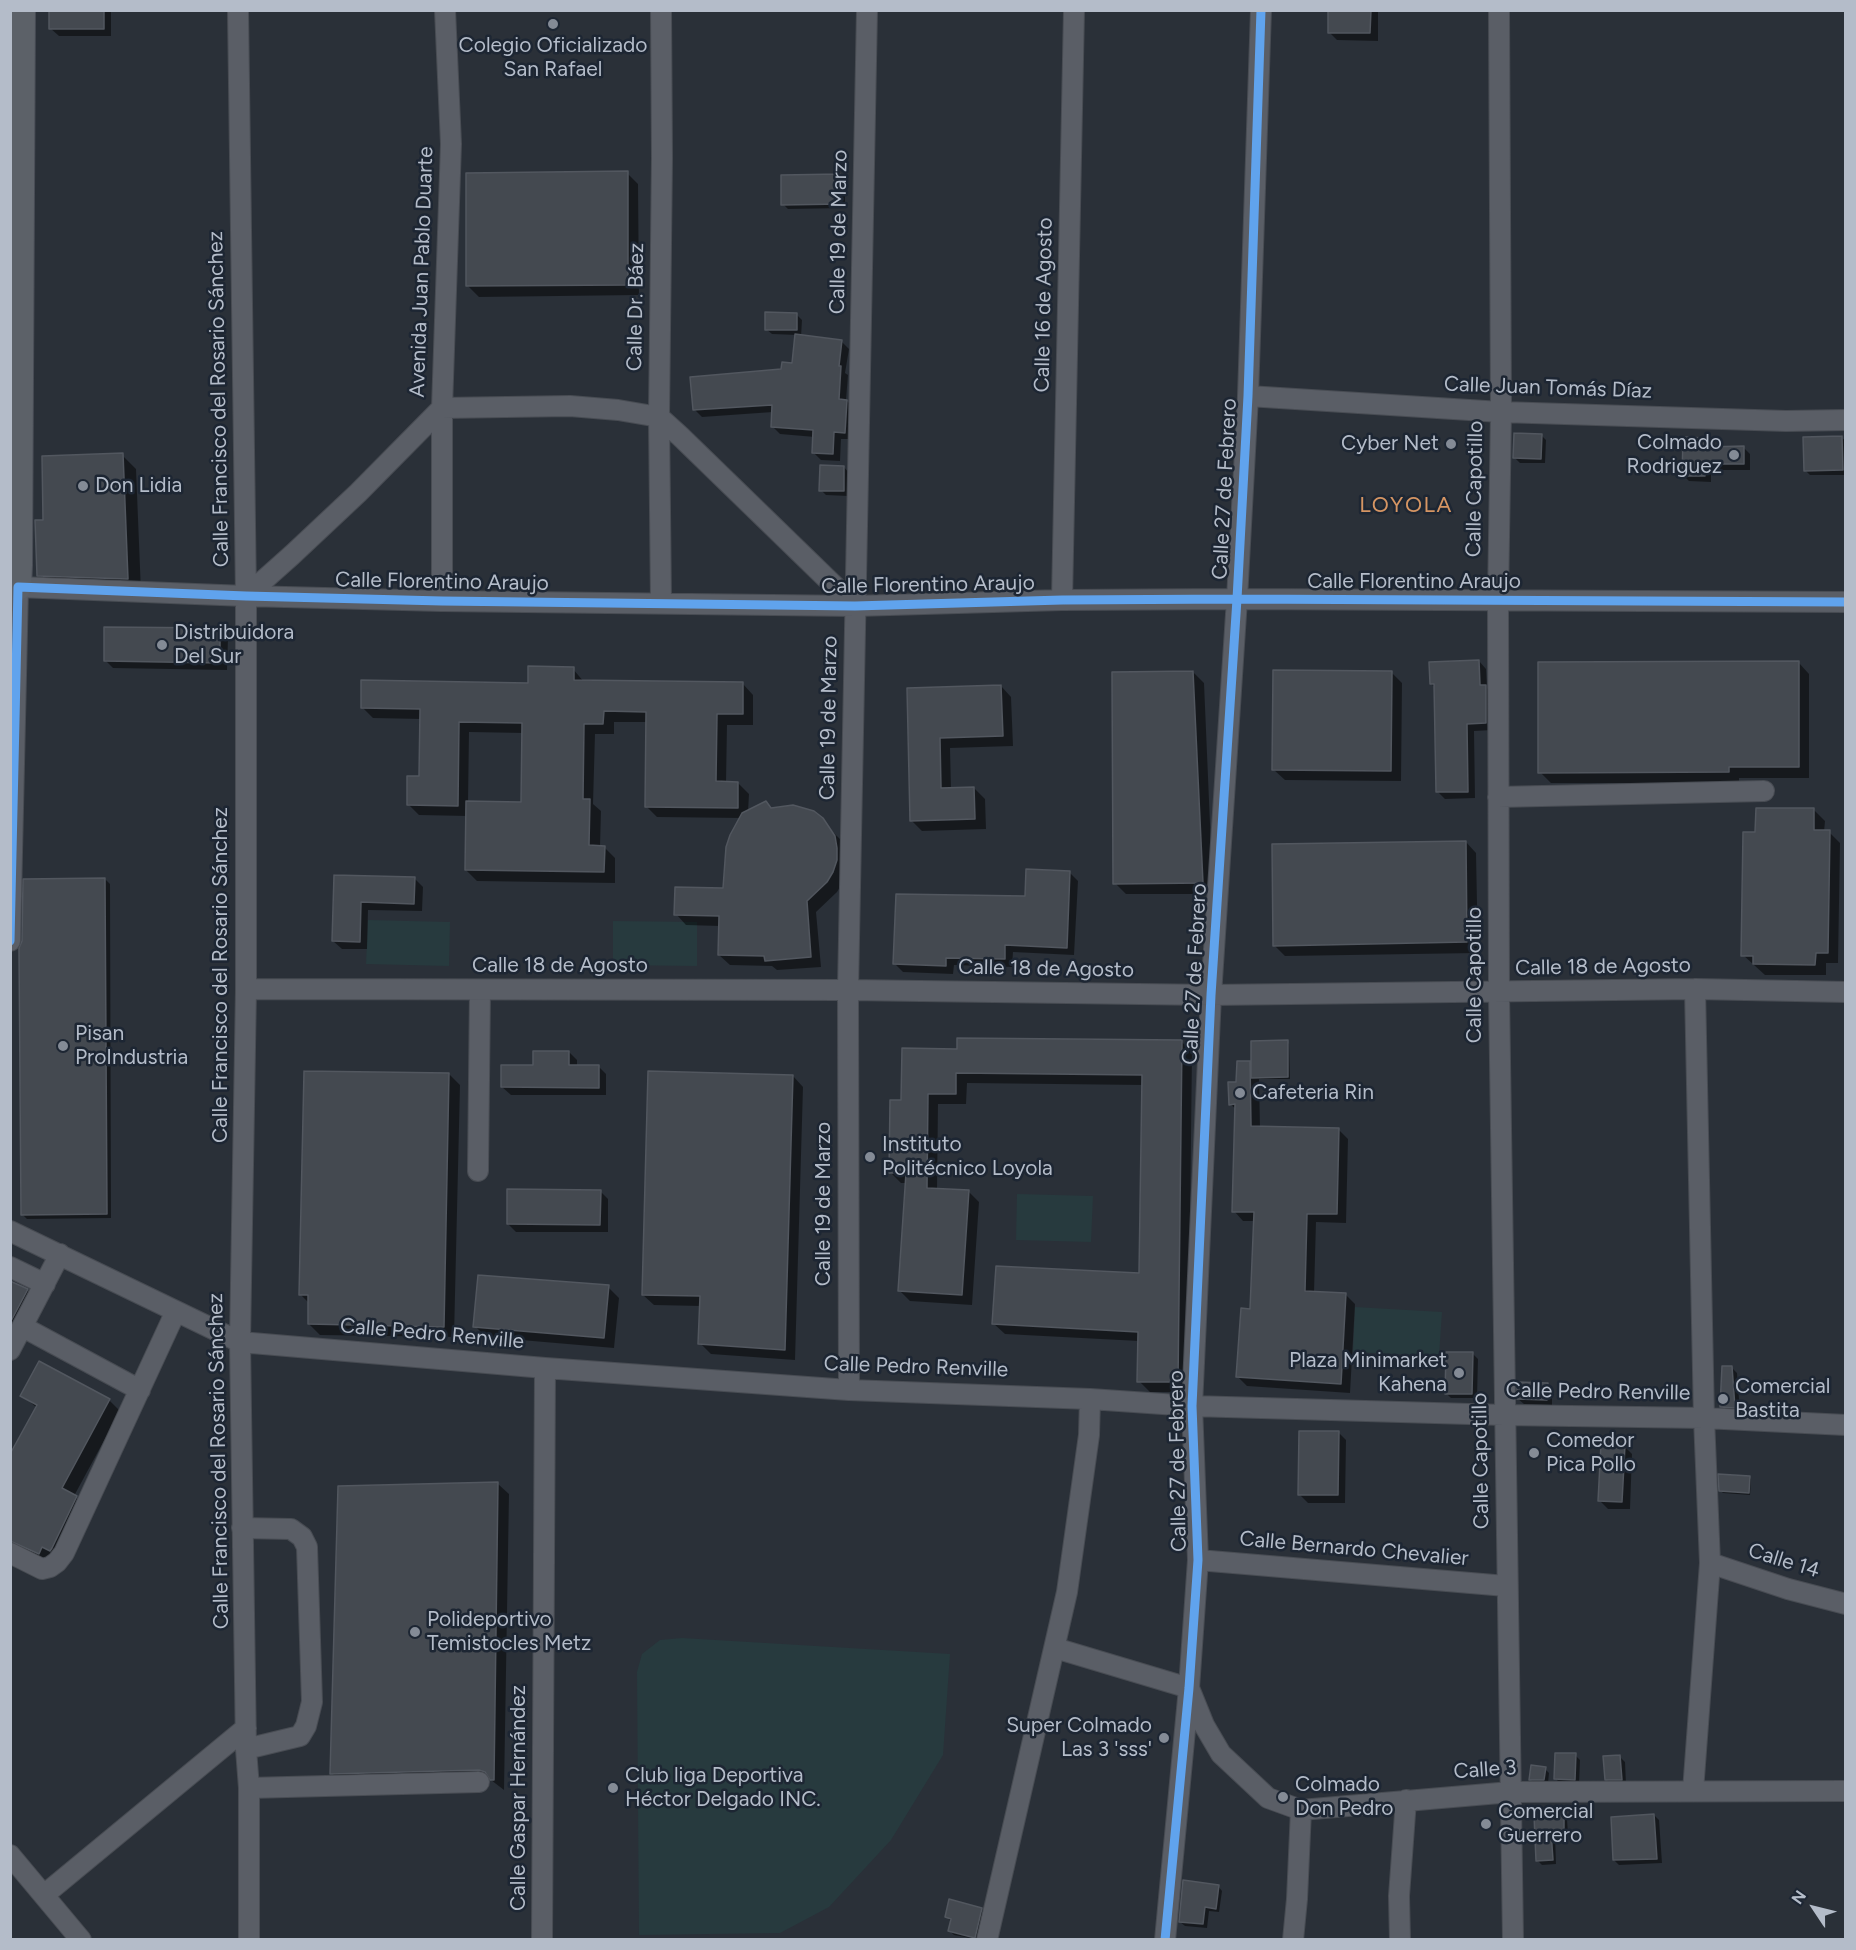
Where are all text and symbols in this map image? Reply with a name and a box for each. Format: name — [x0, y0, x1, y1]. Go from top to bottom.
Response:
marker: Colegio Oficializado San Rafael — [546, 17, 560, 31]
place label: Colegio Oficializado San Rafael — [459, 33, 647, 83]
street label: Avenida Juan Pablo Duarte — [405, 146, 439, 398]
street label: Calle 19 de Marzo — [825, 150, 853, 314]
street label: Calle 16 de Agosto — [1030, 217, 1058, 393]
street label: Calle Francisco del Rosario Sánchez — [203, 231, 235, 567]
street label: Calle Dr. Báez — [622, 243, 650, 371]
street label: Calle Juan Tomás Díaz — [1444, 372, 1652, 404]
street label: Calle 27 de Febrero — [1208, 398, 1242, 580]
street label: Calle Capotillo — [1461, 421, 1489, 557]
place label: Colmado Rodriguez — [1627, 430, 1722, 480]
place label: Cyber Net — [1341, 431, 1439, 457]
marker: Cyber Net — [1444, 437, 1458, 451]
marker: Colmado Rodriguez — [1727, 448, 1741, 462]
place label: Don Lidia — [95, 473, 182, 499]
marker: Don Lidia — [76, 479, 90, 493]
district label: LOYOLA — [1359, 493, 1453, 519]
street label: Calle Florentino Araujo — [335, 568, 549, 596]
street label: Calle Florentino Araujo — [1307, 569, 1521, 595]
street label: Calle Florentino Araujo — [821, 571, 1035, 599]
place label: Distribuidora Del Sur — [174, 620, 294, 670]
street label: Calle 19 de Marzo — [815, 636, 843, 800]
marker: Distribuidora Del Sur — [155, 638, 169, 652]
street label: Calle Francisco del Rosario Sánchez — [208, 807, 234, 1143]
street label: Calle 27 de Febrero — [1178, 883, 1212, 1065]
street label: Calle Capotillo — [1462, 907, 1488, 1043]
street label: Calle 18 de Agosto — [472, 953, 648, 979]
street label: Calle 18 de Agosto — [1515, 953, 1691, 981]
street label: Calle 18 de Agosto — [958, 955, 1134, 983]
place label: Pisan ProIndustria — [75, 1021, 188, 1071]
marker: Pisan ProIndustria — [56, 1039, 70, 1053]
place label: Cafeteria Rin — [1252, 1080, 1374, 1106]
marker: Cafeteria Rin — [1233, 1086, 1247, 1100]
street label: Calle 19 de Marzo — [811, 1122, 837, 1286]
place label: Instituto Politécnico Loyola — [882, 1132, 1053, 1182]
marker: Instituto Politécnico Loyola — [863, 1150, 877, 1164]
street label: Calle Francisco del Rosario Sánchez — [203, 1293, 235, 1629]
street label: Calle Pedro Renville — [339, 1313, 525, 1355]
place label: Plaza Minimarket Kahena — [1289, 1348, 1447, 1398]
street label: Calle Pedro Renville — [823, 1351, 1009, 1383]
marker: Plaza Minimarket Kahena — [1452, 1366, 1466, 1380]
street label: Calle 27 de Febrero — [1164, 1370, 1192, 1552]
place label: Comercial Bastita — [1735, 1374, 1830, 1424]
street label: Calle Pedro Renville — [1505, 1378, 1691, 1406]
marker: Comercial Bastita — [1716, 1392, 1730, 1406]
street label: Calle Capotillo — [1467, 1393, 1495, 1529]
place label: Comedor Pica Pollo — [1546, 1428, 1636, 1478]
marker: Comedor Pica Pollo — [1527, 1446, 1541, 1460]
street label: Calle Bernardo Chevalier — [1238, 1526, 1470, 1572]
street label: Calle 14 — [1745, 1538, 1823, 1584]
place label: Polideportivo Temistocles Metz — [427, 1607, 591, 1657]
marker: Polideportivo Temistocles Metz — [408, 1625, 422, 1639]
street label: Calle Gaspar Hernández — [506, 1685, 532, 1911]
place label: Super Colmado Las 3 'sss' — [1006, 1713, 1152, 1763]
marker: Super Colmado Las 3 'sss' — [1157, 1731, 1171, 1745]
street label: Calle 3 — [1453, 1755, 1517, 1785]
place label: Club liga Deportiva Héctor Delgado INC. — [625, 1763, 821, 1813]
place label: Colmado Don Pedro — [1295, 1772, 1394, 1822]
marker: Club liga Deportiva Héctor Delgado INC. — [606, 1781, 620, 1795]
marker: Colmado Don Pedro — [1276, 1790, 1290, 1804]
place label: Comercial Guerrero — [1498, 1799, 1593, 1849]
marker: Comercial Guerrero — [1479, 1817, 1493, 1831]
north arrow — [1784, 1878, 1844, 1938]
text: N — [1788, 1887, 1810, 1908]

